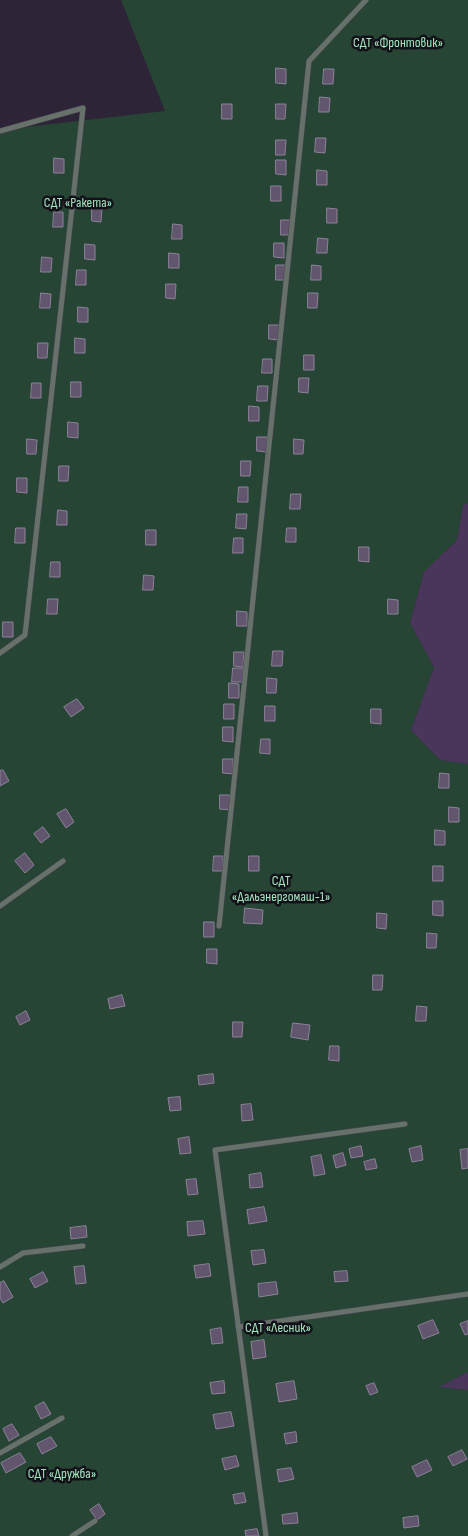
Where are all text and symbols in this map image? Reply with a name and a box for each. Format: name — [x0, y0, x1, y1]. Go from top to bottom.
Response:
park label: СДТ «Фронтовик» — [353, 35, 443, 51]
park label: СДТ «Ракета» — [44, 195, 112, 211]
park label: СДТ «Дальэнергомаш-1» — [232, 873, 330, 906]
park label: СДТ «Лесник» — [245, 1320, 311, 1336]
park label: СДТ «Дружба» — [28, 1466, 96, 1482]

